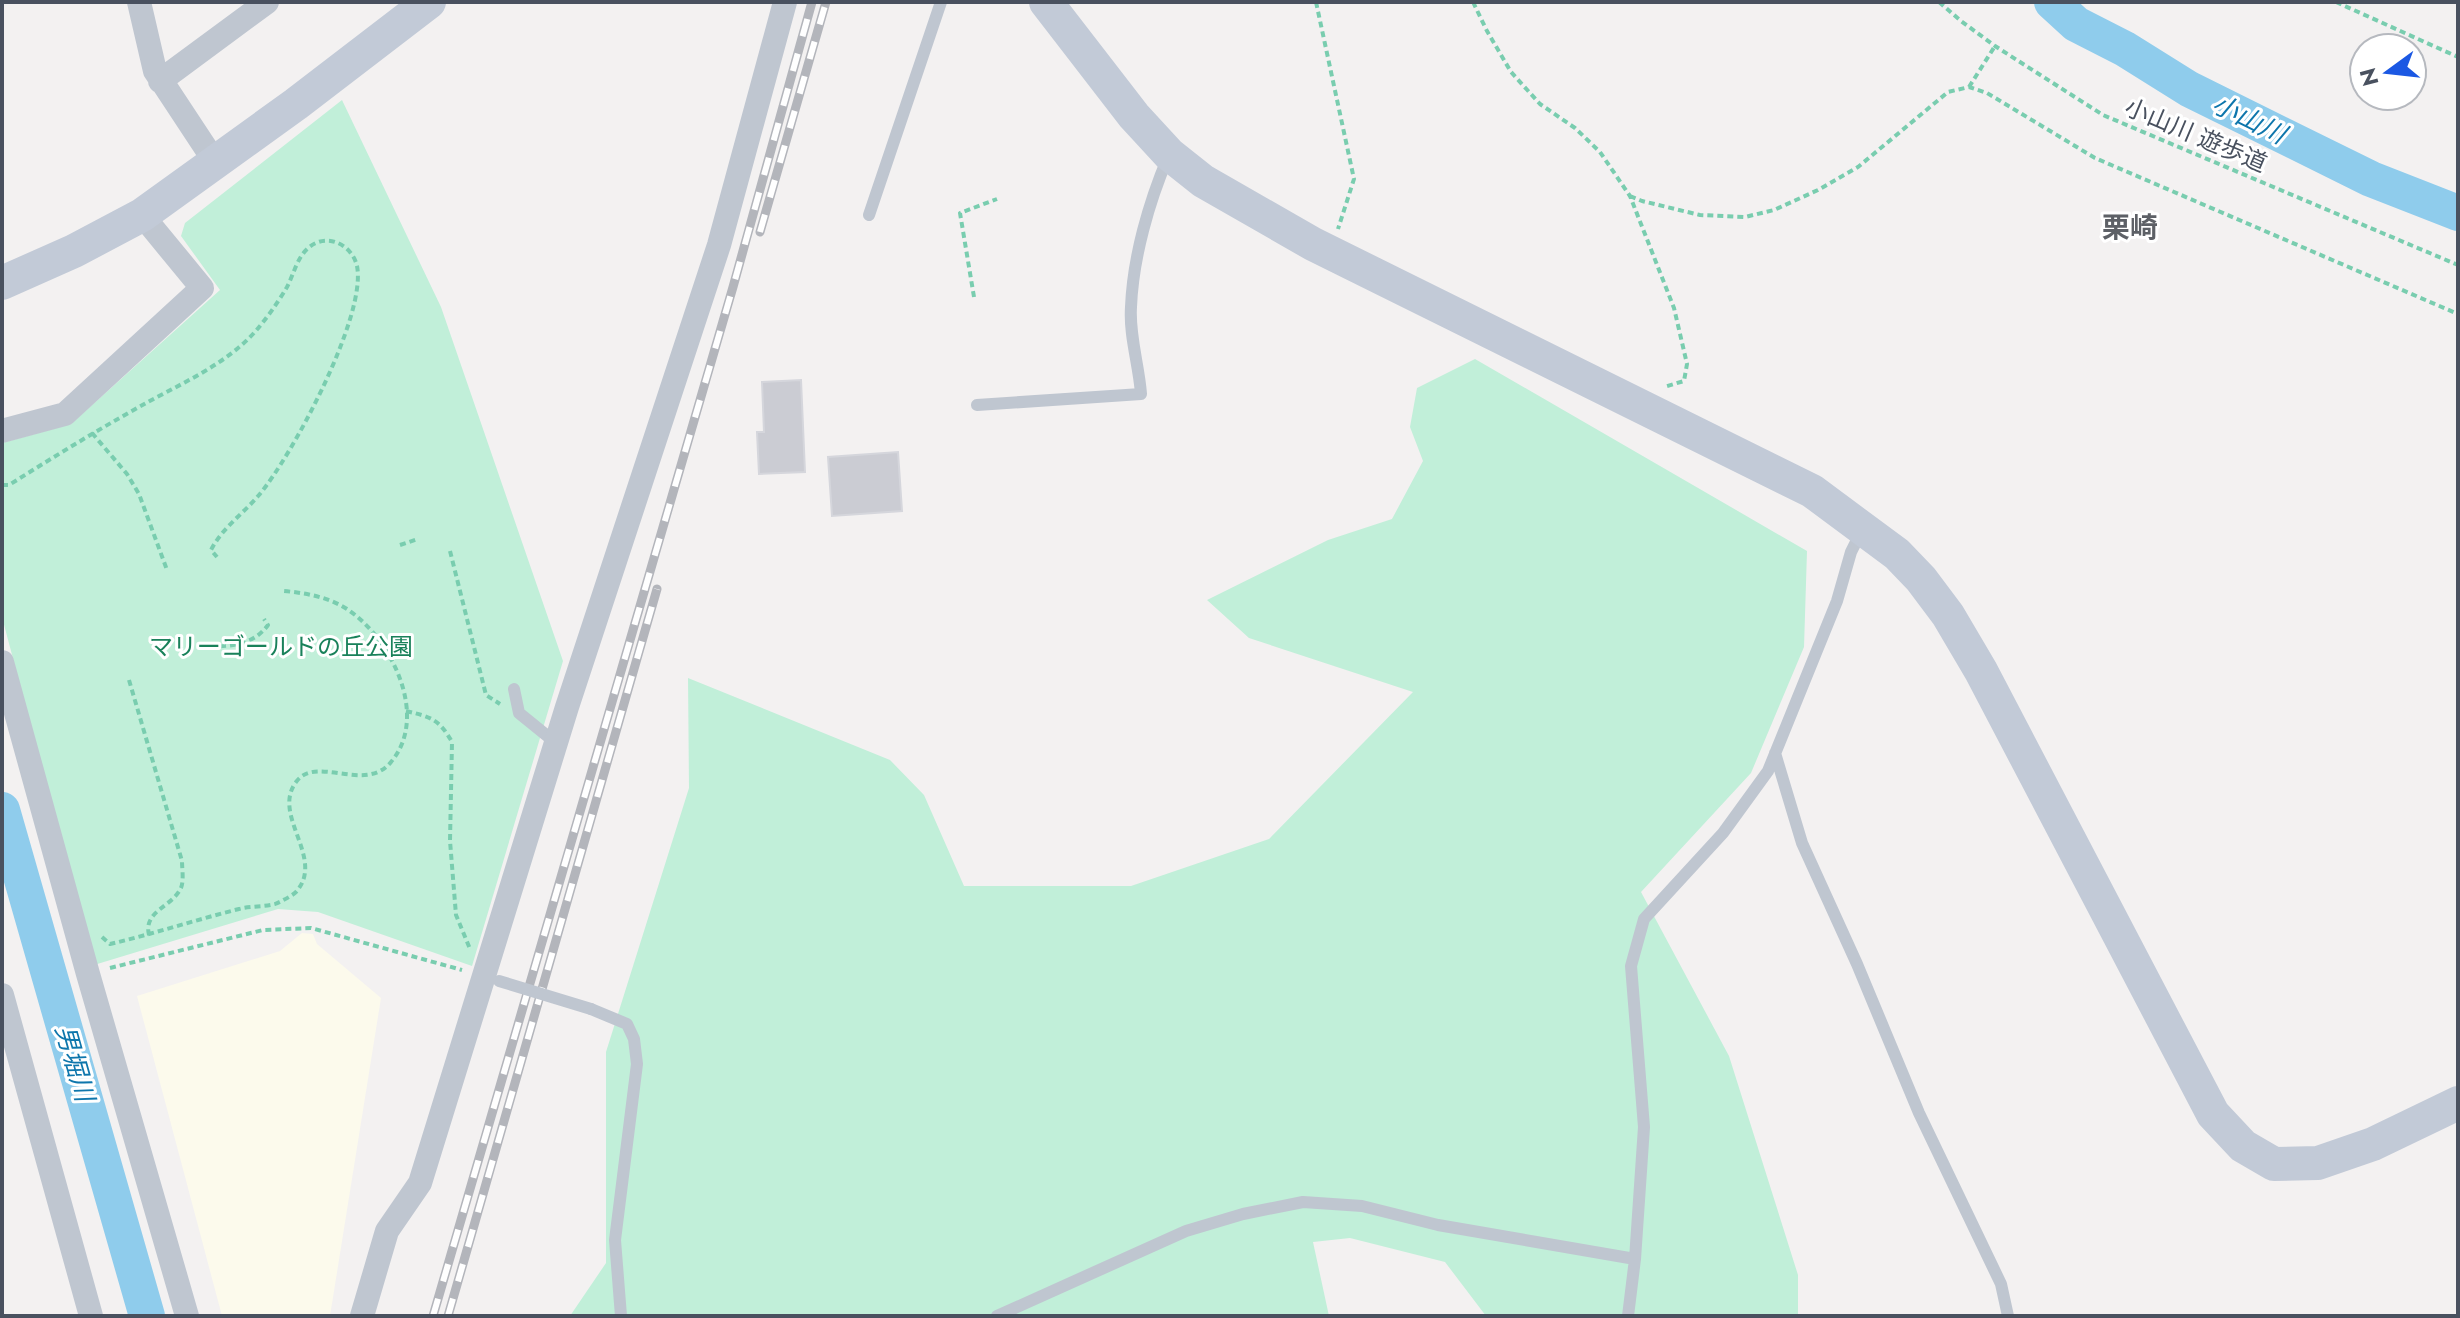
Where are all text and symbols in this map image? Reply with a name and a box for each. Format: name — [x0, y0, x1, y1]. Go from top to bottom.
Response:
north arrow — [2348, 32, 2428, 112]
text: N — [2351, 65, 2386, 90]
water label: 小山川 — [2206, 85, 2295, 154]
street label: 小山川 遊歩道 — [2120, 89, 2272, 181]
district label: 栗崎 — [2102, 207, 2158, 248]
park label: マリーゴールドの丘公園 — [149, 629, 413, 664]
water label: 男堀川 — [46, 1020, 105, 1109]

